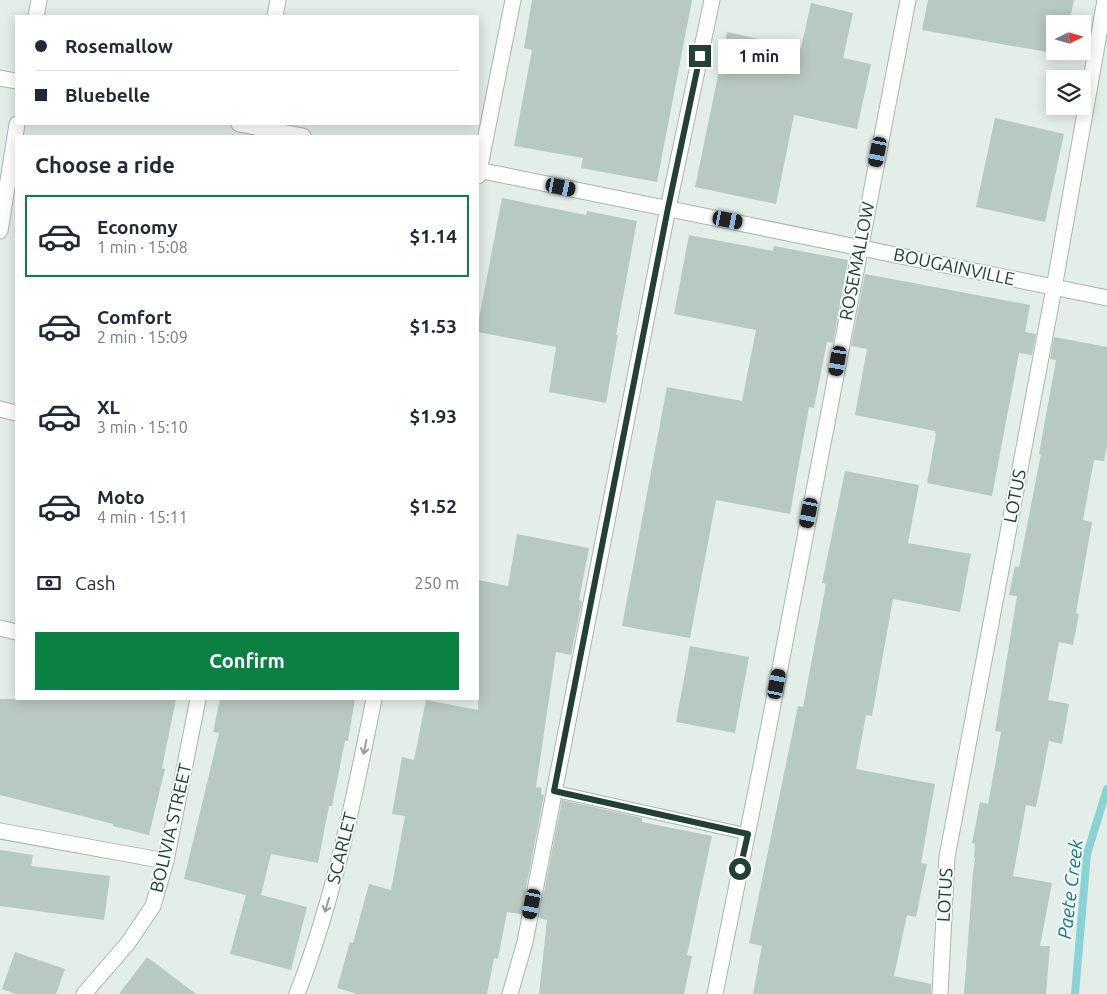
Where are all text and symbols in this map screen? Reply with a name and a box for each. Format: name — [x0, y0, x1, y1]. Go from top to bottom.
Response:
north arrow — [1046, 15, 1091, 60]
map controls — [1046, 15, 1091, 115]
text: Rosemallow — [65, 35, 173, 57]
callout: 1 min — [718, 38, 800, 74]
route end — [689, 45, 711, 67]
text: 1 min — [739, 47, 779, 65]
button: layers — [1046, 70, 1091, 115]
text: Bluebelle — [65, 84, 150, 106]
car — [867, 136, 888, 168]
text: Choose a ride — [35, 152, 175, 177]
car — [544, 177, 577, 197]
street label: ROSEMALLOW — [835, 199, 877, 322]
car — [711, 210, 744, 230]
icon: car — [37, 214, 82, 259]
text: Economy — [97, 216, 178, 238]
text: $1.14 — [409, 225, 457, 247]
text: 1 min · 15:08 — [97, 238, 188, 256]
street label: BOUGAINVILLE — [892, 243, 1017, 289]
icon: car — [37, 304, 82, 349]
text: Comfort — [97, 306, 172, 328]
text: $1.53 — [409, 315, 457, 337]
text: 2 min · 15:09 — [97, 328, 188, 346]
car — [828, 345, 847, 377]
icon: car — [37, 394, 82, 439]
text: XL — [97, 396, 120, 418]
text: $1.93 — [409, 405, 457, 427]
text: 3 min · 15:10 — [97, 418, 188, 436]
street label: LOTUS — [999, 467, 1029, 524]
icon: car — [37, 484, 82, 529]
text: Moto — [97, 486, 145, 508]
text: $1.52 — [409, 495, 457, 517]
car — [798, 497, 819, 529]
text: 4 min · 15:11 — [97, 508, 188, 526]
icon: cash — [35, 569, 63, 597]
text: Cash — [75, 572, 116, 594]
text: 250 m — [414, 574, 459, 592]
button: Confirm — [35, 632, 459, 690]
car — [766, 668, 787, 700]
one-way arrow — [359, 738, 369, 754]
street label: BOLIVIA STREET — [145, 761, 195, 894]
street label: SCARLET — [322, 810, 360, 886]
water label: Paete Creek — [1053, 838, 1087, 940]
route start — [729, 858, 751, 880]
street label: LOTUS — [933, 867, 955, 922]
car — [521, 888, 542, 920]
one-way arrow — [321, 896, 331, 912]

